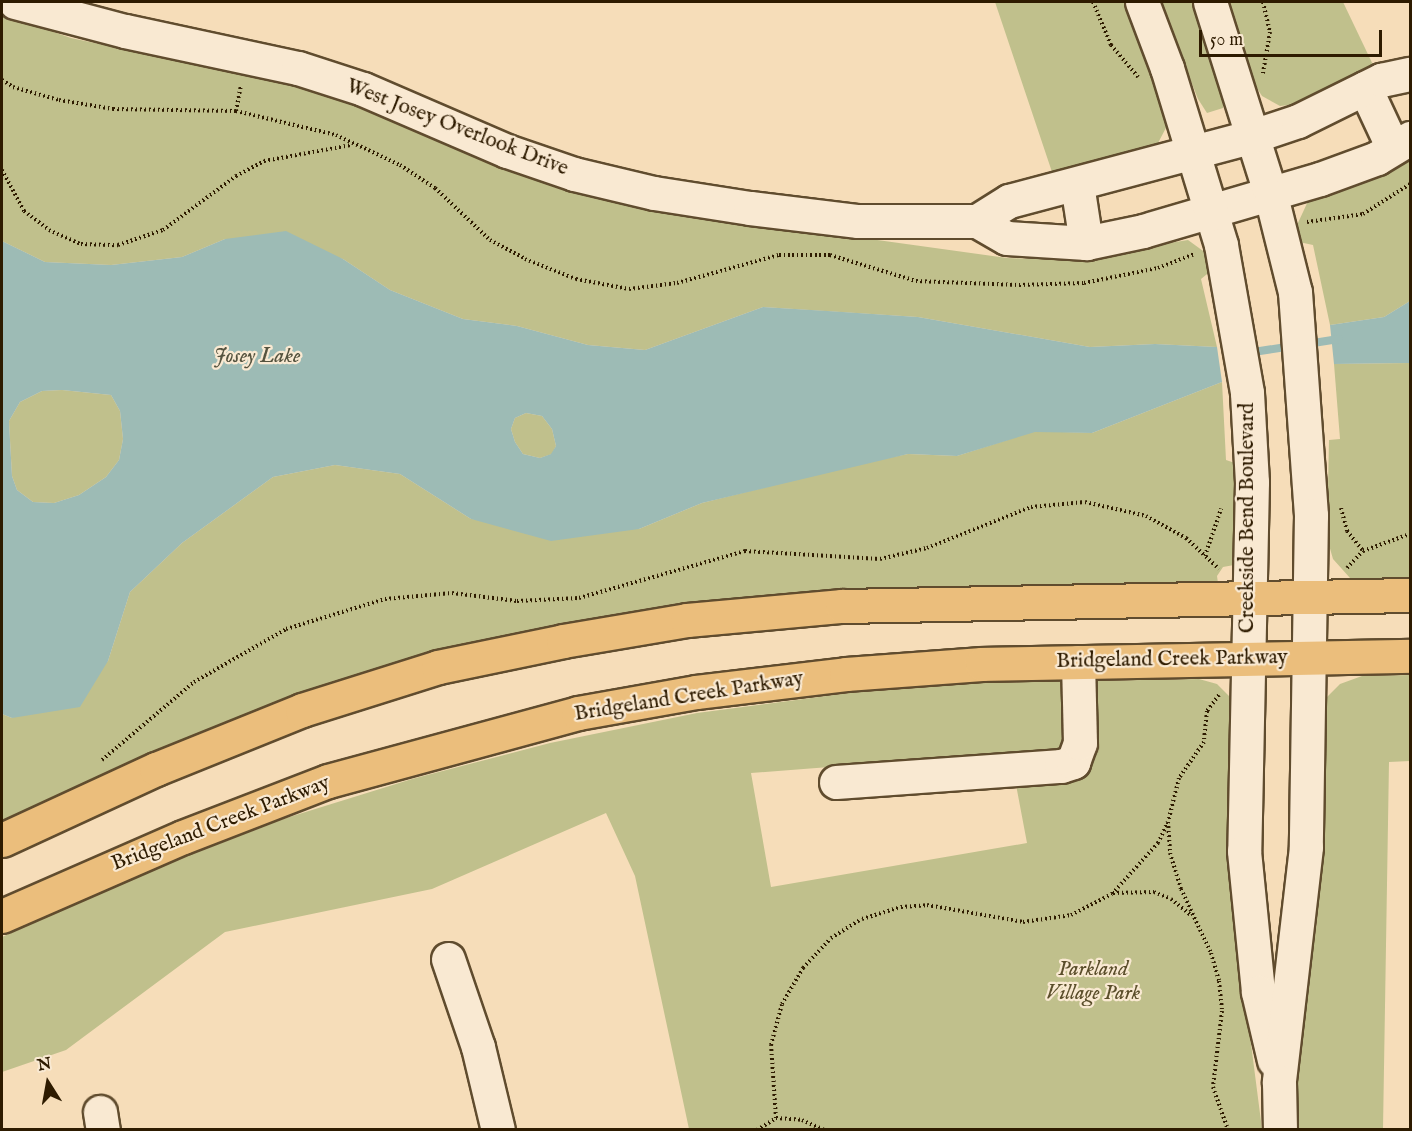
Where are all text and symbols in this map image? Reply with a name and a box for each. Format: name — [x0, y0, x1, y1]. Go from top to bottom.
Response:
scale bar — [1202, 18, 1385, 56]
text: 50 m — [1210, 29, 1243, 52]
street label: West Josey Overlook Drive — [342, 74, 572, 182]
water label: Josey Lake — [214, 344, 300, 370]
street label: Creekside Bend Boulevard — [1235, 403, 1261, 633]
street label: Bridgeland Creek Parkway — [1056, 645, 1288, 675]
street label: Bridgeland Creek Parkway — [573, 666, 805, 728]
street label: Bridgeland Creek Parkway — [108, 771, 334, 877]
park label: Parkland Village Park — [1046, 957, 1140, 1007]
north arrow — [18, 1053, 78, 1113]
text: N — [36, 1054, 53, 1076]

